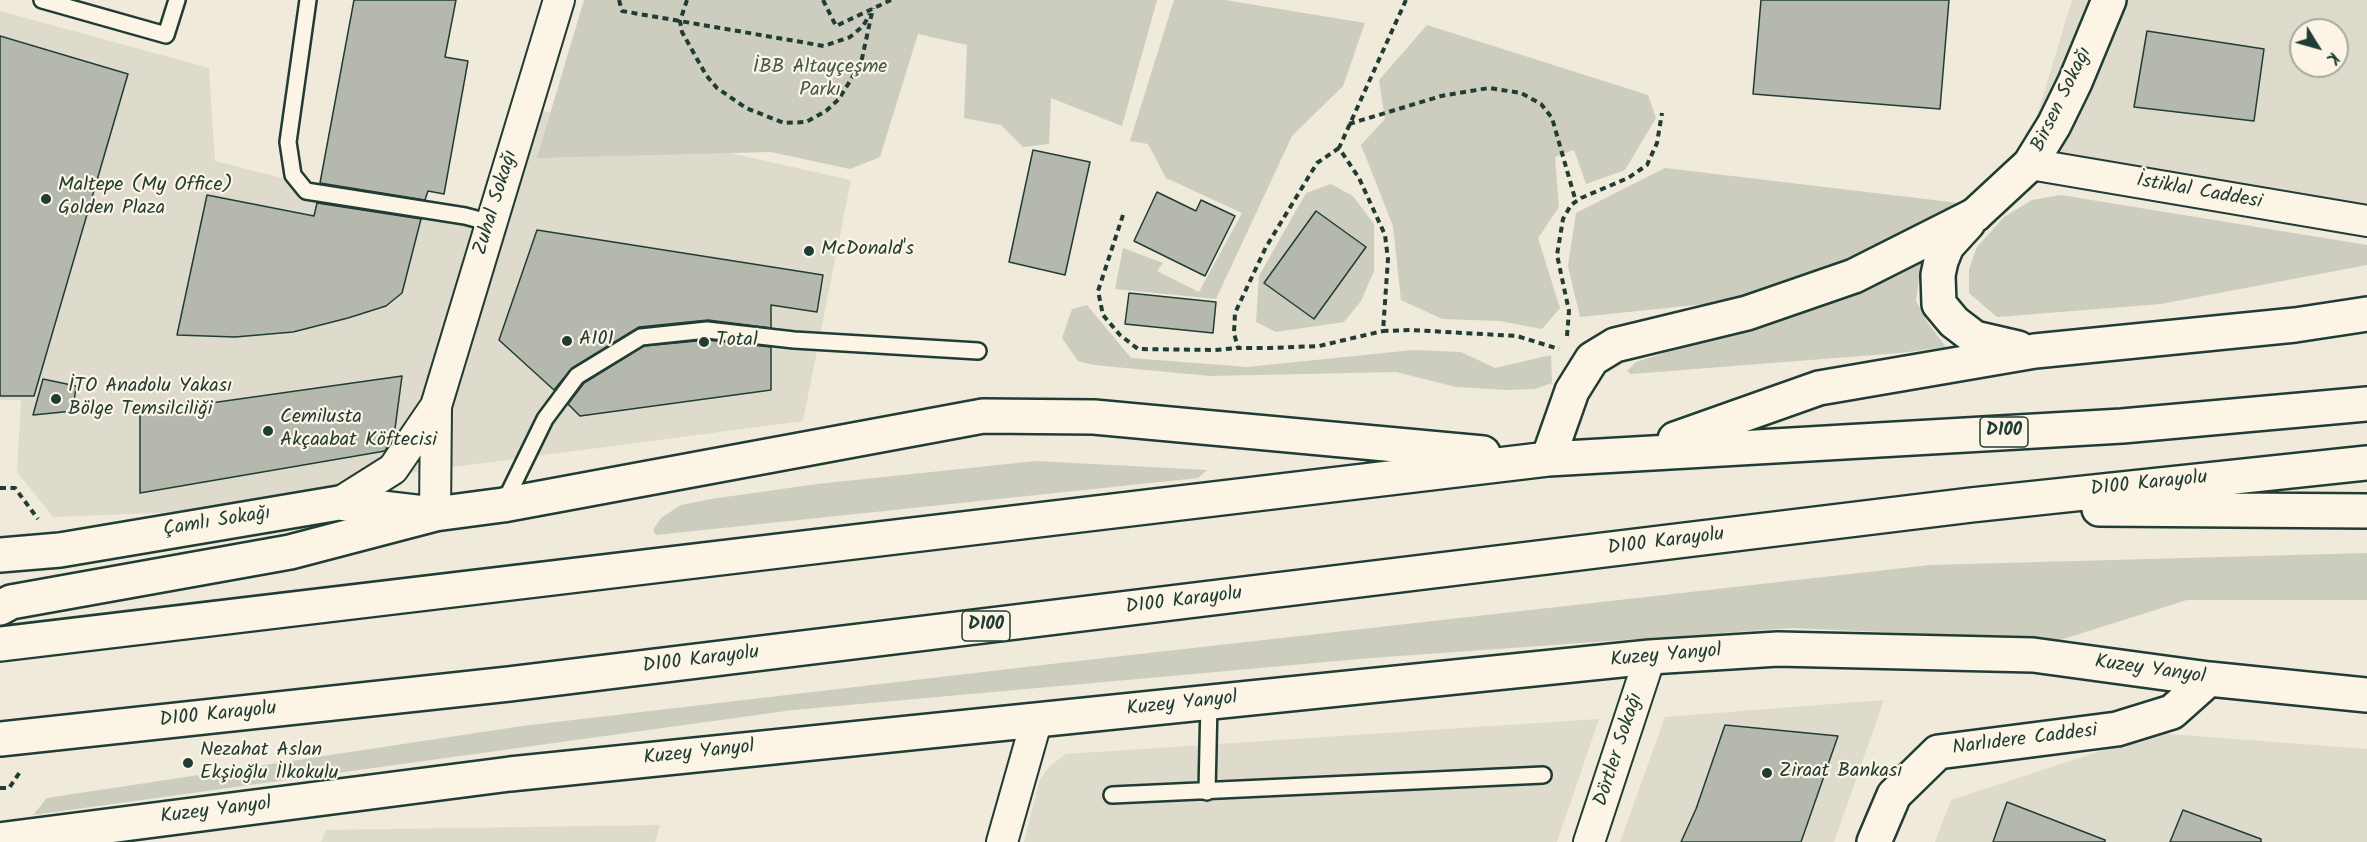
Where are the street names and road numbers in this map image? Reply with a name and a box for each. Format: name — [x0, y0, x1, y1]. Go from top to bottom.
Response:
street label: Birsen Sokağı — [2027, 44, 2099, 156]
street label: Zuhal Sokağı — [470, 148, 524, 258]
street label: İstiklal Caddesi — [2134, 170, 2264, 216]
road number: D100 — [1980, 417, 2028, 447]
street label: D100 Karayolu — [2089, 467, 2209, 503]
street label: Çamlı Sokağı — [162, 503, 272, 543]
street label: D100 Karayolu — [1606, 524, 1726, 562]
street label: D100 Karayolu — [1124, 583, 1244, 621]
road number: D100 — [962, 611, 1010, 641]
street label: Kuzey Yanyol — [1609, 640, 1723, 674]
street label: D100 Karayolu — [641, 642, 761, 680]
street label: Kuzey Yanyol — [2093, 651, 2207, 691]
street label: Kuzey Yanyol — [1125, 687, 1239, 723]
street label: Dörtler Sokağı — [1590, 690, 1650, 810]
street label: D100 Karayolu — [158, 698, 278, 734]
street label: Narlıdere Caddesi — [1951, 720, 2099, 762]
street label: Kuzey Yanyol — [642, 736, 756, 772]
street label: Kuzey Yanyol — [159, 793, 273, 831]

